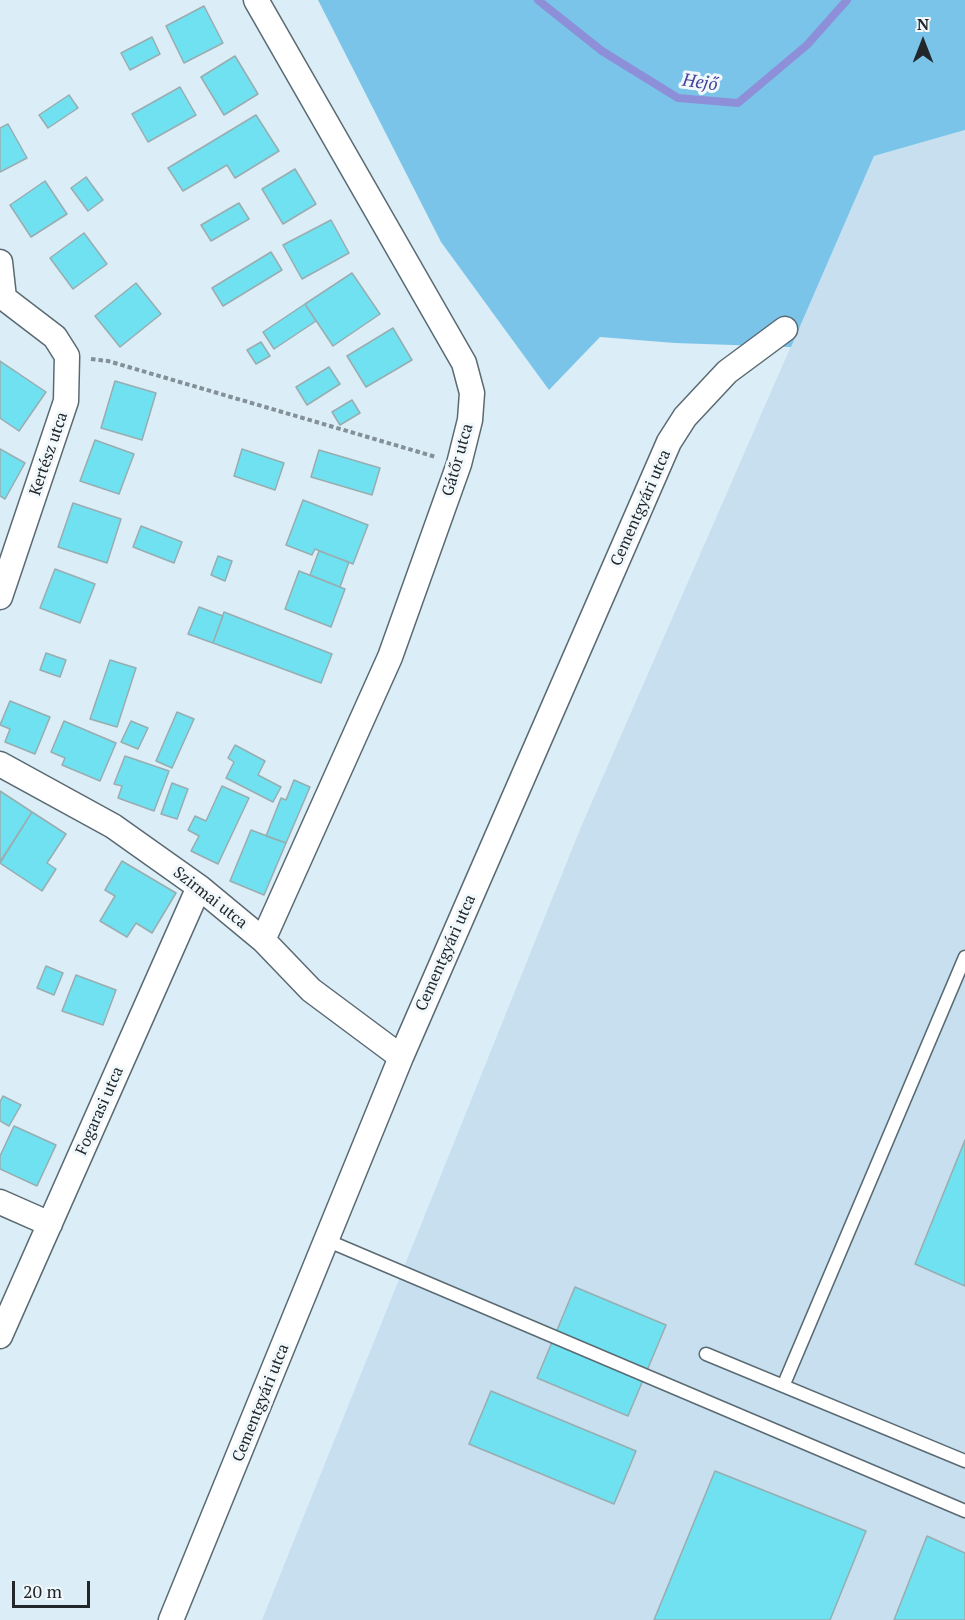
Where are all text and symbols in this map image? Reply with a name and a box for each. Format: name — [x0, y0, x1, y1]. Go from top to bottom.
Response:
north arrow — [893, 12, 953, 72]
text: N — [917, 13, 929, 35]
water label: Hejő — [681, 70, 719, 96]
street label: Kertész utca — [26, 410, 72, 498]
street label: Gátőr utca — [438, 422, 478, 498]
street label: Cementgyári utca — [607, 447, 675, 569]
street label: Szirmai utca — [169, 863, 251, 933]
street label: Cementgyári utca — [412, 892, 480, 1014]
street label: Fogarasi utca — [72, 1064, 128, 1158]
street label: Cementgyári utca — [229, 1341, 293, 1465]
scale bar — [15, 1569, 93, 1607]
text: 20 m — [23, 1579, 62, 1603]

